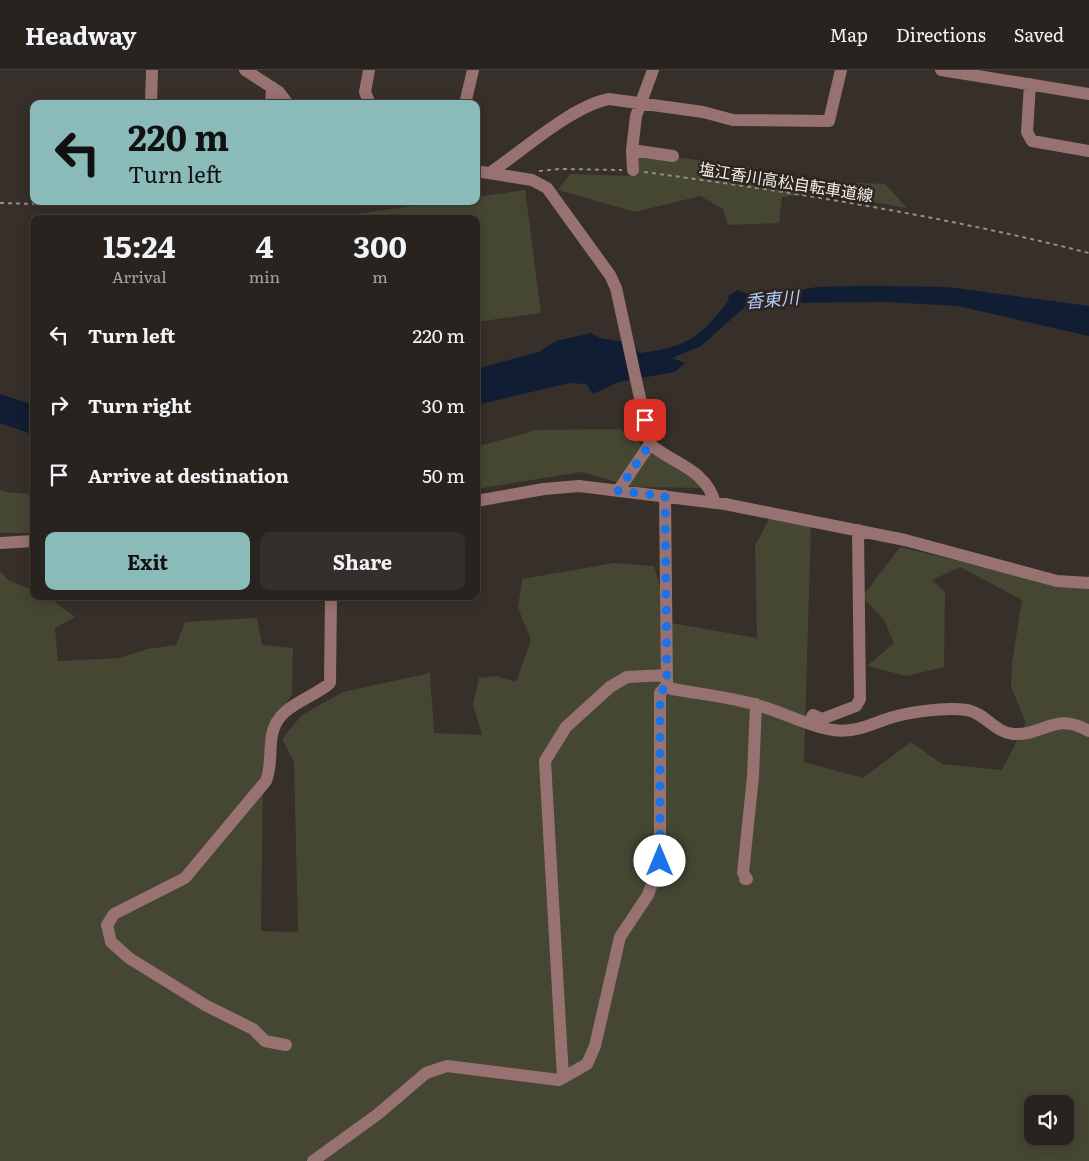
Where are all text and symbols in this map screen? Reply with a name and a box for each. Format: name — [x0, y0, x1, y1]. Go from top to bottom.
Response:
text: Headway — [25, 17, 136, 52]
text: Map — [830, 21, 868, 48]
text: Directions — [896, 21, 986, 48]
text: Saved — [1014, 21, 1064, 48]
text: 220 m — [128, 110, 229, 162]
icon: left — [45, 120, 110, 185]
street label: 塩江香川高松自転車道線 — [697, 155, 875, 207]
text: Turn left — [128, 157, 222, 190]
text: 15:24 — [103, 223, 176, 267]
text: 4 — [255, 223, 274, 267]
text: 300 — [353, 223, 407, 267]
text: Arrival — [112, 264, 167, 288]
text: min — [249, 264, 280, 288]
text: m — [372, 264, 388, 288]
water label: 香東川 — [744, 283, 802, 314]
icon: left — [45, 321, 73, 349]
text: Turn left — [88, 321, 175, 349]
text: 220 m — [413, 321, 465, 349]
icon: right — [45, 391, 73, 419]
text: Turn right — [88, 391, 192, 419]
text: 30 m — [421, 391, 465, 419]
pin — [624, 399, 666, 441]
icon: arrive — [631, 406, 659, 434]
icon: arrive — [45, 461, 73, 489]
text: Arrive at destination — [88, 461, 289, 489]
text: 50 m — [422, 461, 465, 489]
button: Exit — [45, 532, 250, 590]
button: Share — [260, 532, 465, 590]
position arrow — [633, 834, 685, 886]
map controls — [1024, 1095, 1074, 1145]
button: sound — [1024, 1095, 1074, 1145]

